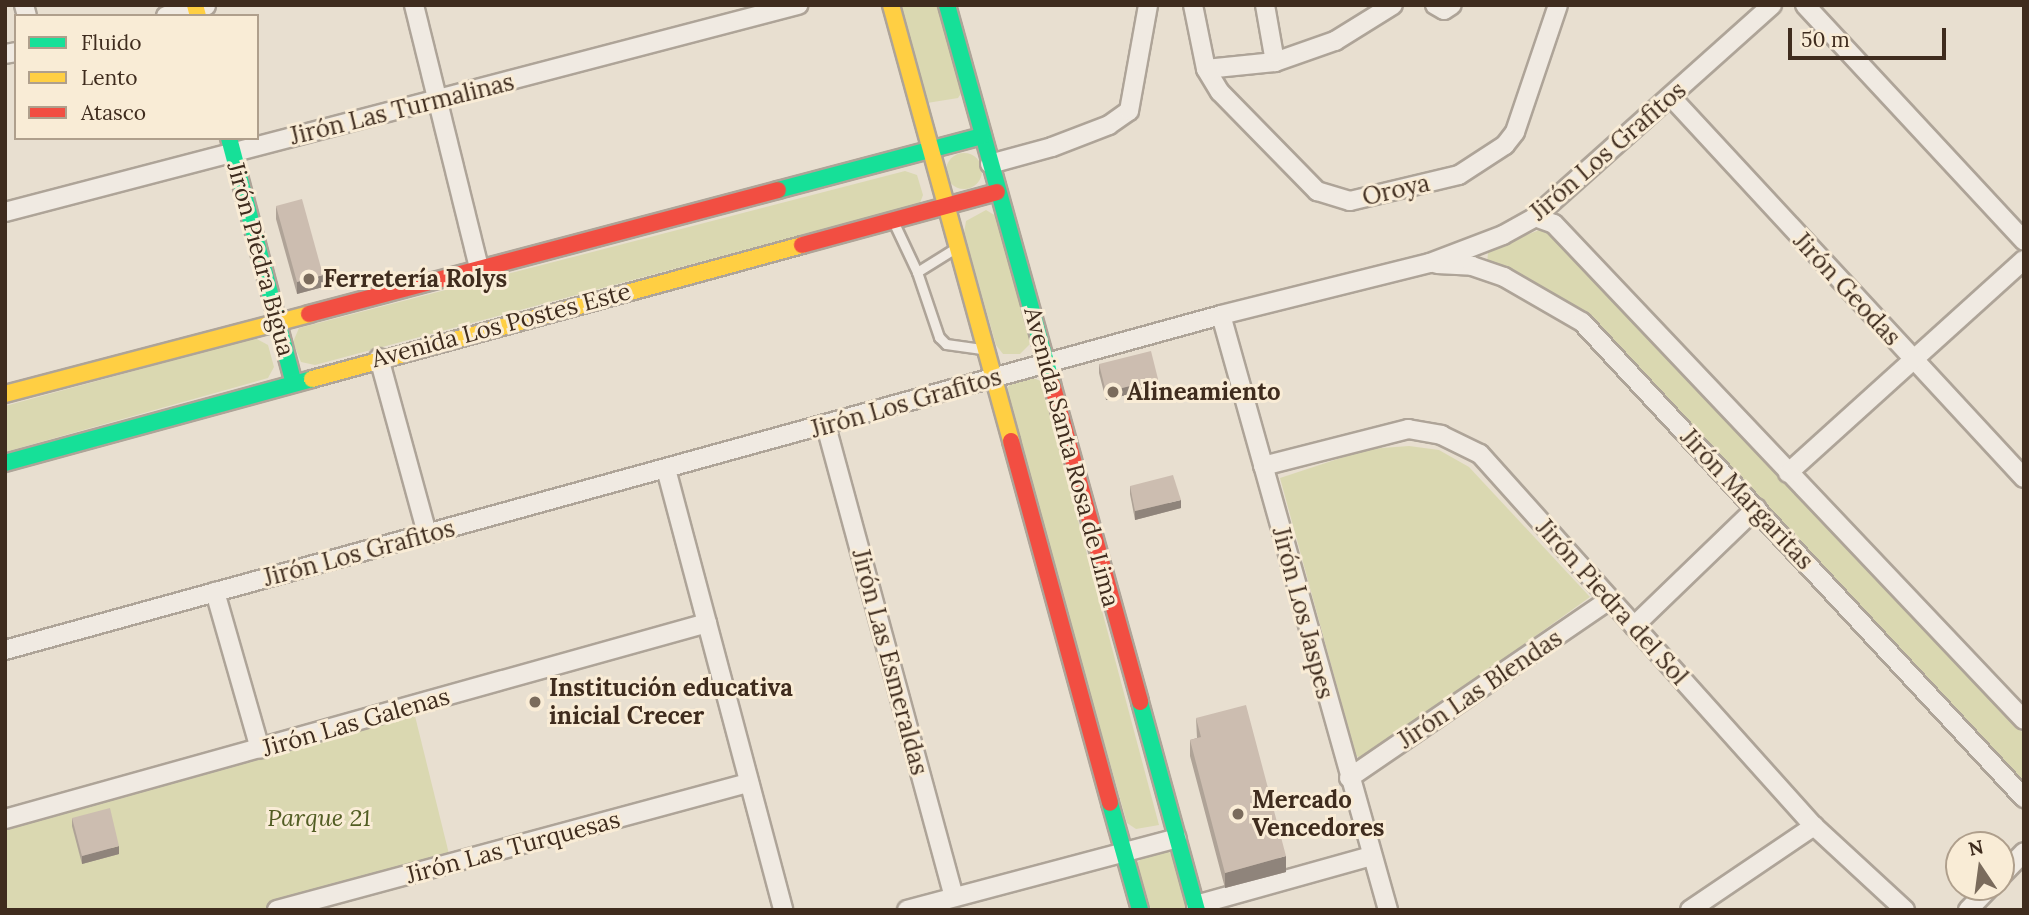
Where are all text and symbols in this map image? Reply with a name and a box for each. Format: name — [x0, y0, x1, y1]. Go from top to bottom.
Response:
legend — [14, 14, 259, 140]
scale bar — [1791, 14, 1948, 58]
text: 50 m — [1801, 26, 1850, 53]
text: Fluido — [81, 29, 142, 56]
text: Lento — [81, 64, 138, 91]
street label: Jirón Las Turmalinas — [287, 67, 517, 151]
street label: Jirón Los Grafitos — [1524, 76, 1692, 226]
text: Atasco — [81, 99, 146, 126]
street label: Jirón Piedra Bigua — [221, 159, 301, 359]
street label: Oroya — [1360, 168, 1432, 212]
street label: Jirón Geodas — [1787, 227, 1907, 351]
place label: Ferretería Rolys — [323, 265, 507, 293]
marker: Ferretería Rolys — [301, 271, 317, 287]
street label: Avenida Los Postes Este — [368, 277, 634, 373]
street label: Avenida Santa Rosa de Lima — [1018, 304, 1126, 610]
street label: Jirón Los Grafitos — [807, 362, 1005, 444]
place label: Alineamiento — [1127, 378, 1281, 406]
marker: Alineamiento — [1105, 384, 1121, 400]
street label: Jirón Margaritas — [1675, 423, 1819, 575]
street label: Jirón Piedra del Sol — [1530, 513, 1694, 691]
street label: Jirón Los Grafitos — [260, 514, 458, 592]
street label: Jirón Los Jaspes — [1266, 524, 1340, 702]
street label: Jirón Las Esmeraldas — [846, 546, 934, 778]
street label: Jirón Las Blendas — [1392, 623, 1568, 755]
place label: Institución educativa inicial Crecer — [549, 674, 793, 730]
street label: Jirón Las Galenas — [259, 682, 453, 762]
marker: Institución educativa inicial Crecer — [527, 694, 543, 710]
place label: Mercado Vencedores — [1252, 786, 1384, 842]
park label: Parque 21 — [267, 804, 371, 832]
street label: Jirón Las Turquesas — [403, 805, 623, 889]
marker: Mercado Vencedores — [1230, 806, 1246, 822]
north arrow — [1945, 831, 2015, 901]
text: N — [1966, 834, 1986, 861]

